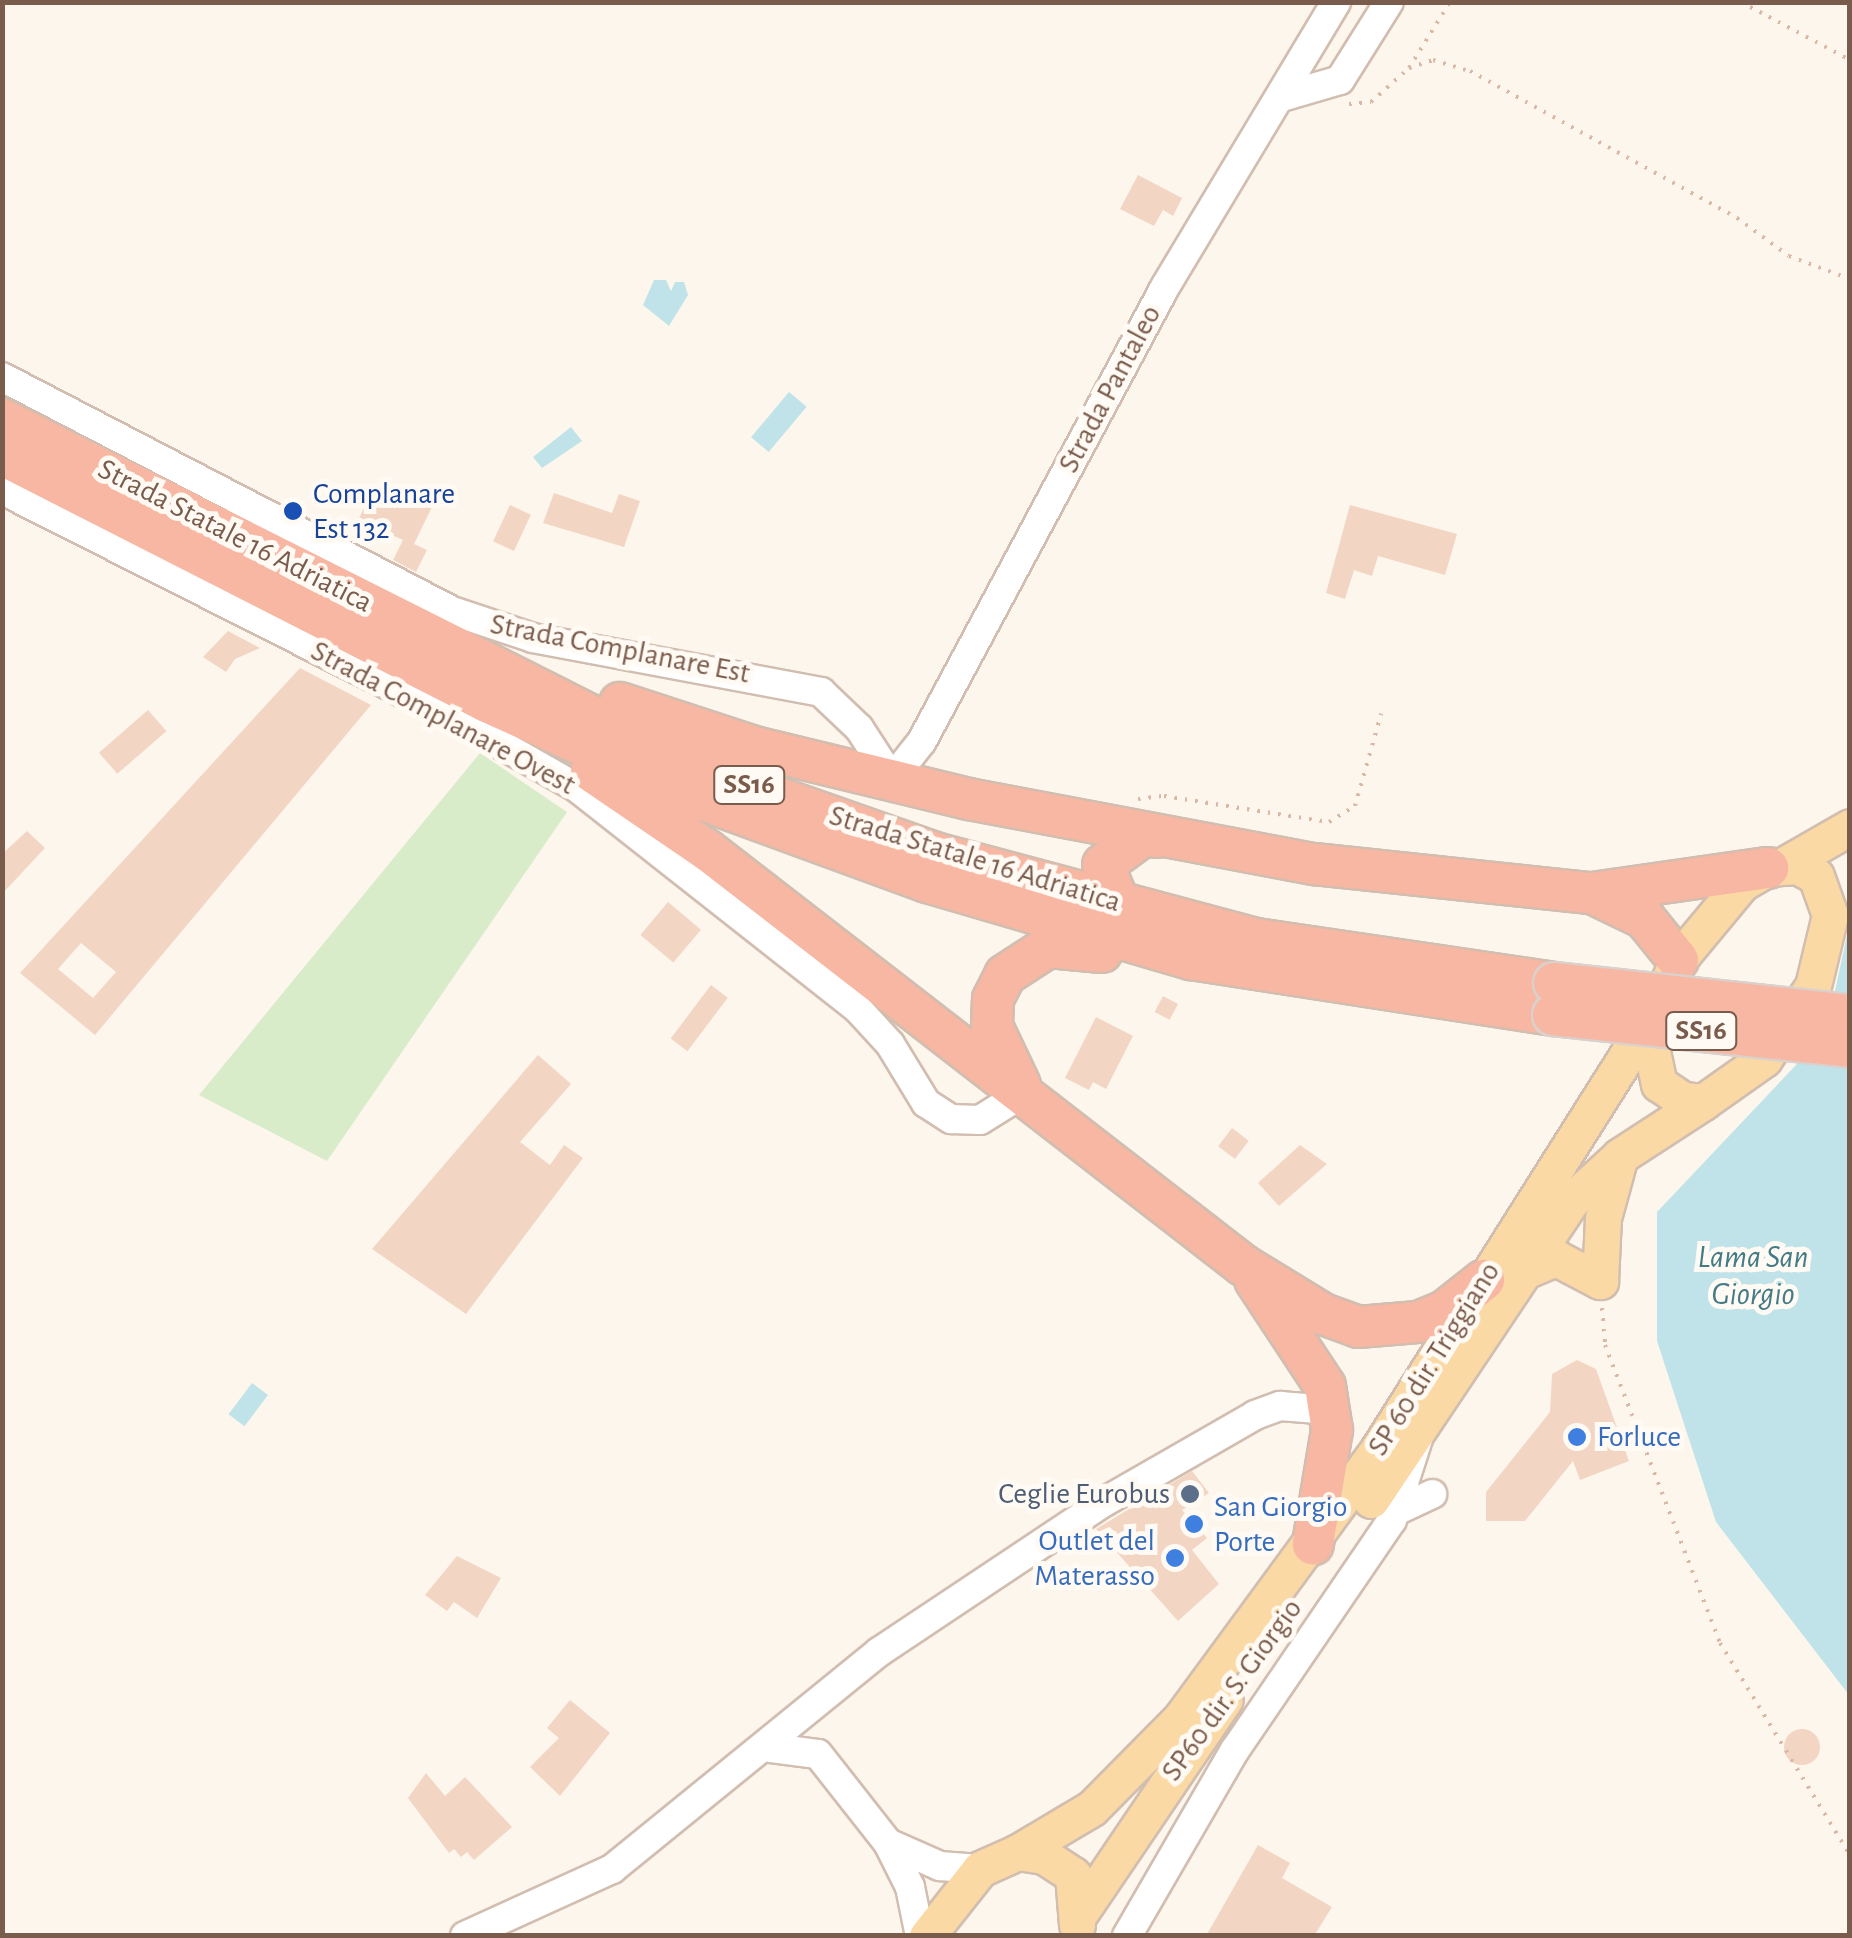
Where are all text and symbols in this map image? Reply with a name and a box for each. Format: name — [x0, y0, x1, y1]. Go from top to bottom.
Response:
street label: Strada Pantaleo — [1051, 299, 1169, 479]
street label: Strada Statale 16 Adriatica — [92, 451, 378, 621]
place label: Complanare Est 132 — [313, 476, 455, 546]
marker: Complanare Est 132 — [282, 500, 304, 522]
street label: Strada Complanare Est — [487, 606, 753, 692]
street label: Strada Complanare Ovest — [305, 633, 581, 803]
road number: SS16 — [712, 762, 786, 808]
street label: Strada Statale 16 Adriatica — [825, 797, 1125, 921]
road number: SS16 — [1664, 1008, 1738, 1054]
water label: Lama San Giorgio — [1698, 1239, 1808, 1314]
street label: SP 60 dir. Triggiano — [1360, 1256, 1508, 1462]
place label: Forluce — [1597, 1419, 1681, 1455]
marker: Forluce — [1566, 1426, 1588, 1448]
place label: Ceglie Eurobus — [998, 1476, 1170, 1512]
marker: Ceglie Eurobus — [1179, 1483, 1201, 1505]
place label: San Giorgio Porte — [1214, 1489, 1348, 1560]
marker: San Giorgio Porte — [1183, 1513, 1205, 1535]
place label: Outlet del Materasso — [1035, 1523, 1155, 1594]
marker: Outlet del Materasso — [1164, 1547, 1186, 1569]
street label: SP60 dir. S. Giorgio — [1154, 1592, 1310, 1788]

